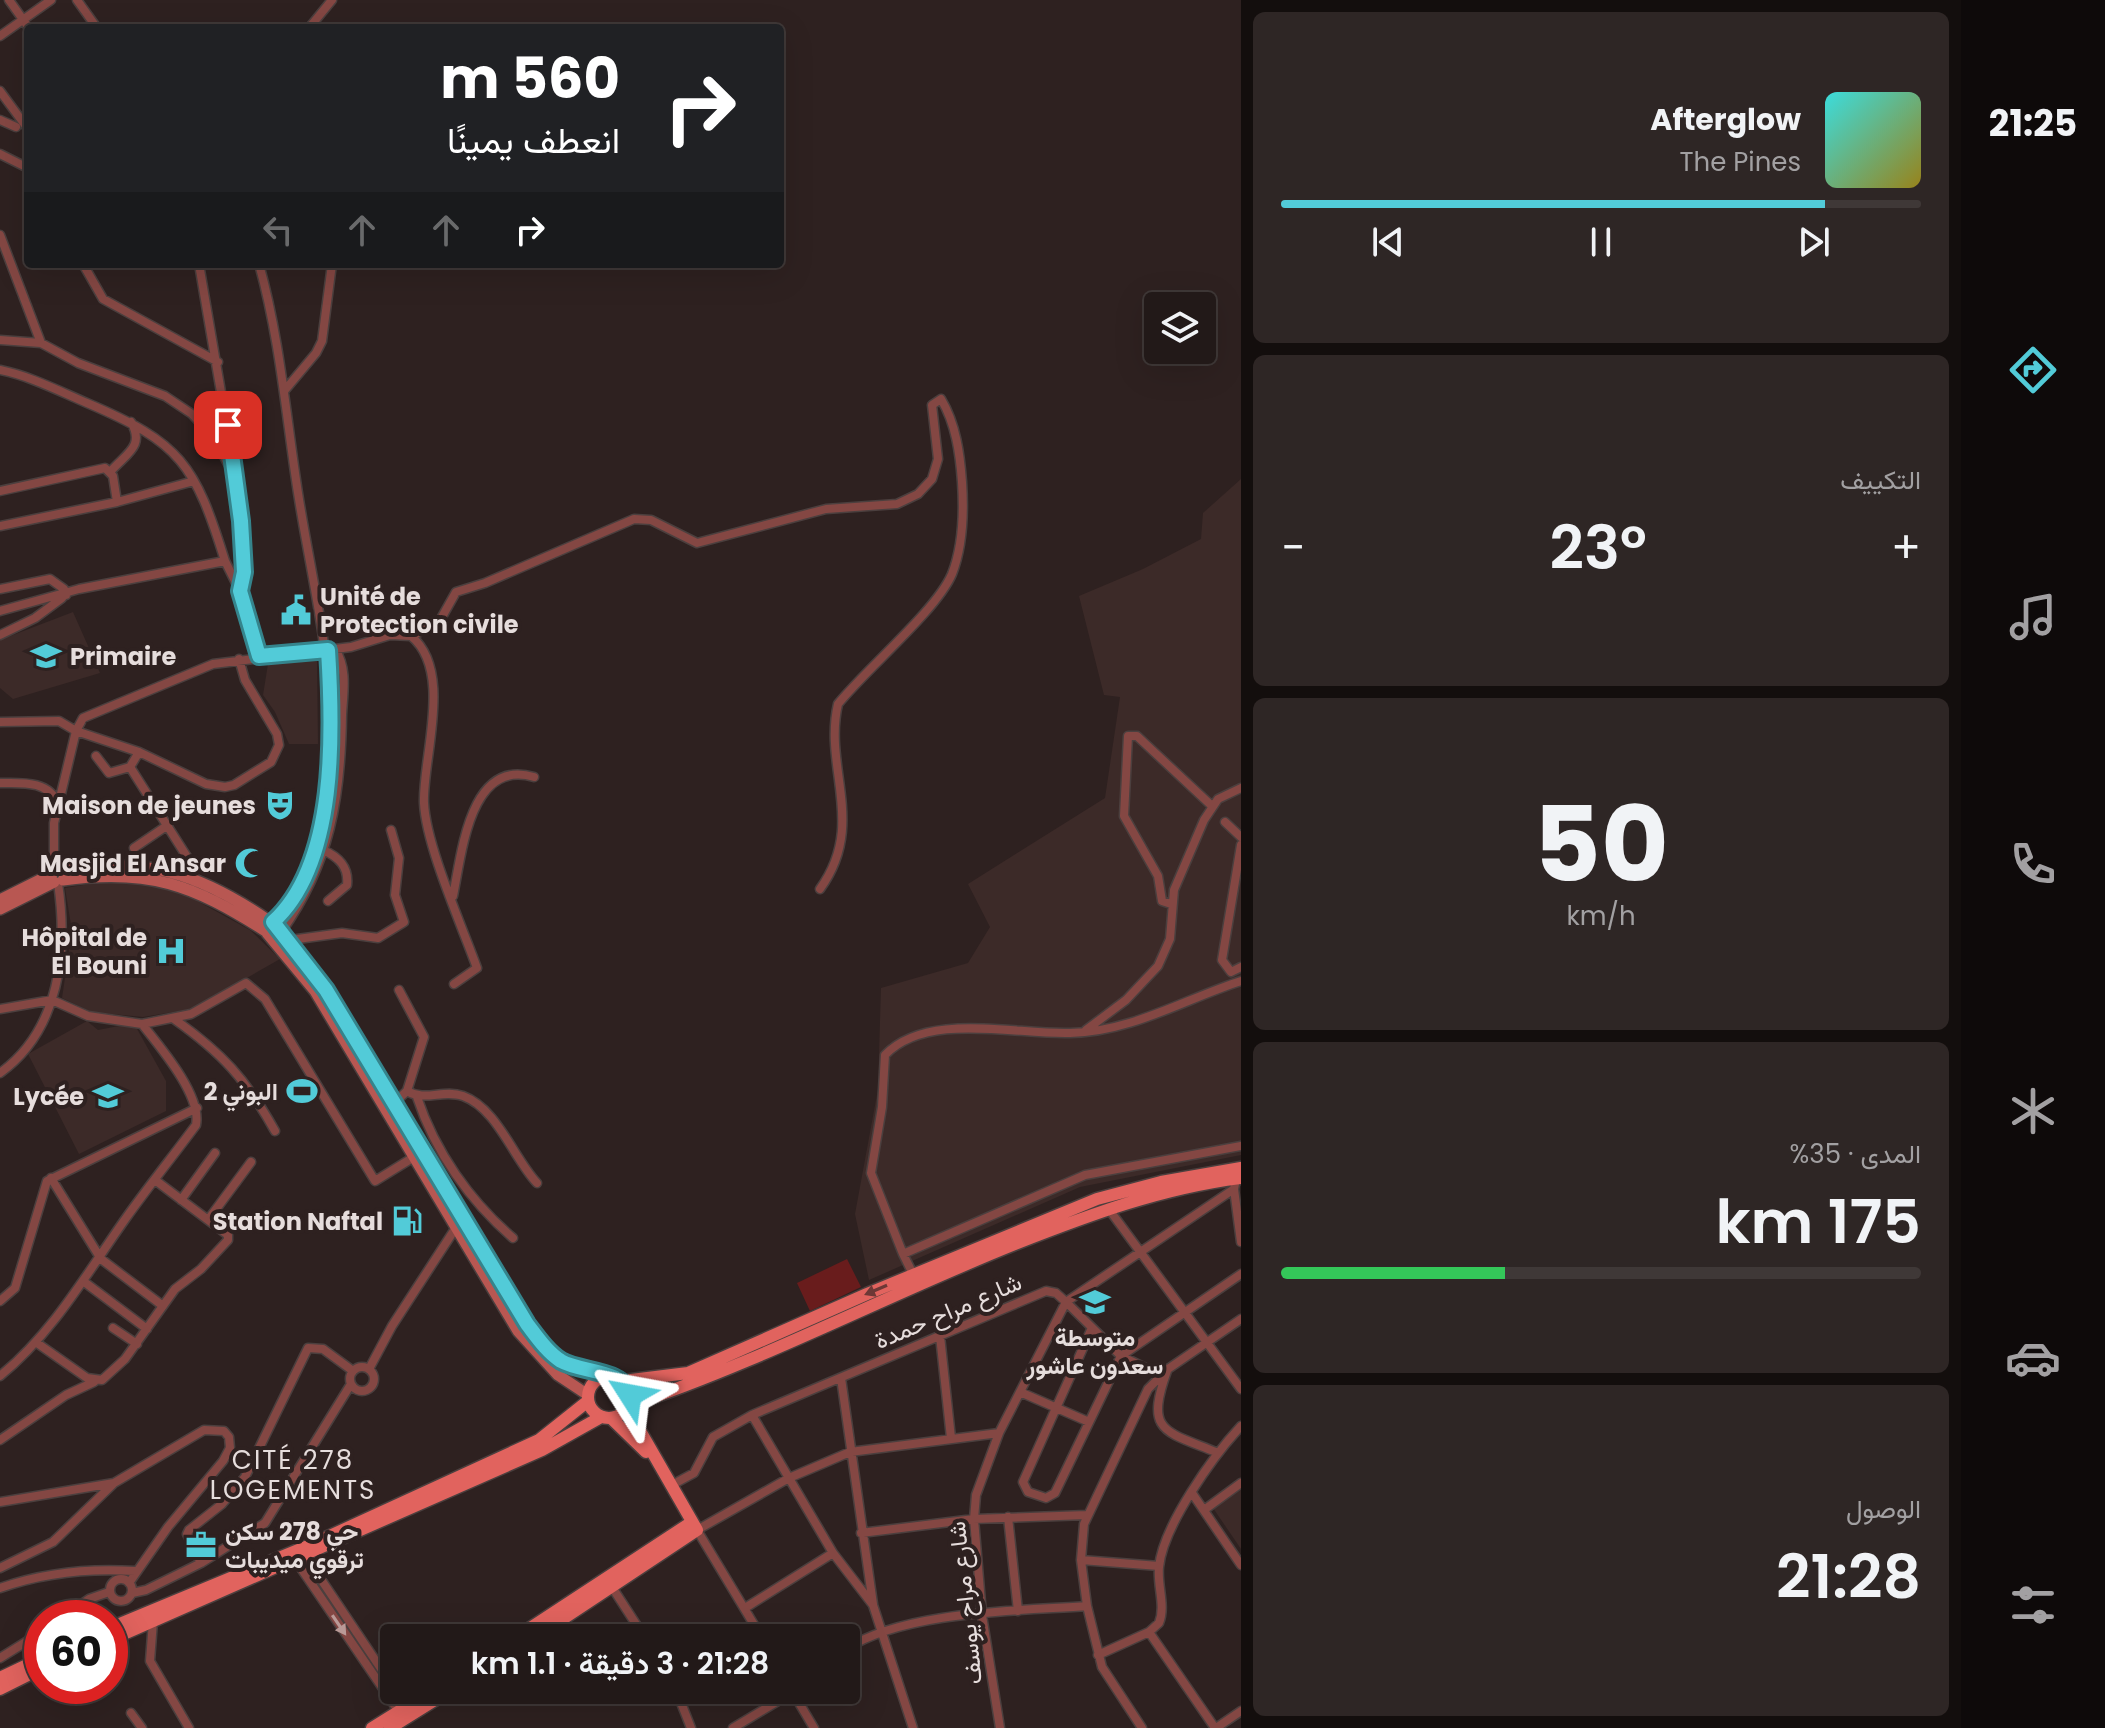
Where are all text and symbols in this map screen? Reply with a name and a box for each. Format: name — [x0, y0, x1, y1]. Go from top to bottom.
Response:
text: 560 m — [440, 39, 620, 118]
icon: right — [648, 56, 752, 160]
text: Afterglow — [1650, 98, 1801, 141]
text: 21:25 — [1989, 98, 2077, 149]
text: انعطف يمينًا — [447, 115, 620, 166]
text: The Pines — [1679, 144, 1801, 180]
icon: left — [256, 208, 300, 252]
icon: ahead — [340, 208, 384, 252]
icon: ahead — [424, 208, 468, 252]
icon: right — [508, 208, 552, 252]
icon: previous — [1366, 220, 1410, 264]
icon: pause — [1579, 220, 1623, 264]
icon: next — [1792, 220, 1836, 264]
map controls — [1144, 292, 1216, 364]
button: layers — [1144, 292, 1216, 364]
icon: directions — [2005, 342, 2061, 398]
pin — [194, 391, 262, 459]
icon: arrive — [206, 403, 250, 447]
text: التكييف — [1840, 462, 1921, 498]
text: 23° — [1550, 506, 1647, 590]
text: − — [1281, 517, 1305, 578]
text: + — [1891, 517, 1921, 578]
place label: Unité de Protection civile — [320, 580, 519, 641]
icon: music — [2005, 589, 2061, 645]
public building icon: Unité de Protection civile — [279, 593, 313, 627]
school or university icon: Primaire — [29, 639, 63, 673]
place label: Primaire — [70, 640, 176, 673]
text: 50 — [1533, 772, 1669, 917]
theatre icon: Maison de jeunes — [263, 788, 297, 822]
place label: Maison de jeunes — [42, 789, 256, 822]
icon: phone — [2005, 836, 2061, 892]
mosque icon: Masjid El Ansar — [233, 846, 267, 880]
place label: Masjid El Ansar — [40, 847, 226, 880]
text: km/h — [1566, 898, 1636, 934]
place label: Hôpital de El Bouni — [22, 921, 147, 982]
hospital icon: Hôpital de El Bouni — [154, 934, 188, 968]
sports icon: البوني 2 — [285, 1074, 319, 1108]
place label: البوني 2 — [204, 1075, 278, 1112]
school or university icon: Lycée — [91, 1079, 125, 1113]
place label: Lycée — [13, 1080, 84, 1113]
icon: climate — [2005, 1083, 2061, 1139]
text: المدى · 35% — [1790, 1136, 1921, 1172]
text: 175 km — [1716, 1180, 1921, 1264]
fuel station icon: Station Naftal — [390, 1204, 424, 1238]
place label: Station Naftal — [213, 1205, 383, 1238]
street label: شارع مراح حمدة — [869, 1265, 1027, 1357]
one-way arrow — [864, 1283, 888, 1296]
school or university icon: متوسطة سعدون عاشور — [1078, 1285, 1112, 1319]
place label: متوسطة سعدون عاشور — [1026, 1321, 1163, 1382]
icon: car — [2005, 1330, 2061, 1386]
position arrow — [588, 1353, 672, 1437]
district label: CITÉ 278 LOGEMENTS — [210, 1442, 376, 1508]
text: الوصول — [1846, 1491, 1921, 1527]
place label: حي 278 سكن ترقوي ميديبات — [225, 1515, 364, 1580]
street label: شارع مراح يوسف — [940, 1520, 990, 1686]
office icon: حي 278 سكن ترقوي ميديبات — [184, 1528, 218, 1562]
text: 21:28 — [1776, 1535, 1921, 1619]
icon: filters — [2005, 1577, 2061, 1633]
speed limit sign: 60 — [24, 1600, 128, 1704]
one-way arrow — [331, 1615, 346, 1636]
text: 21:28 · 3 دقيقة · 1.1 km — [471, 1642, 769, 1685]

